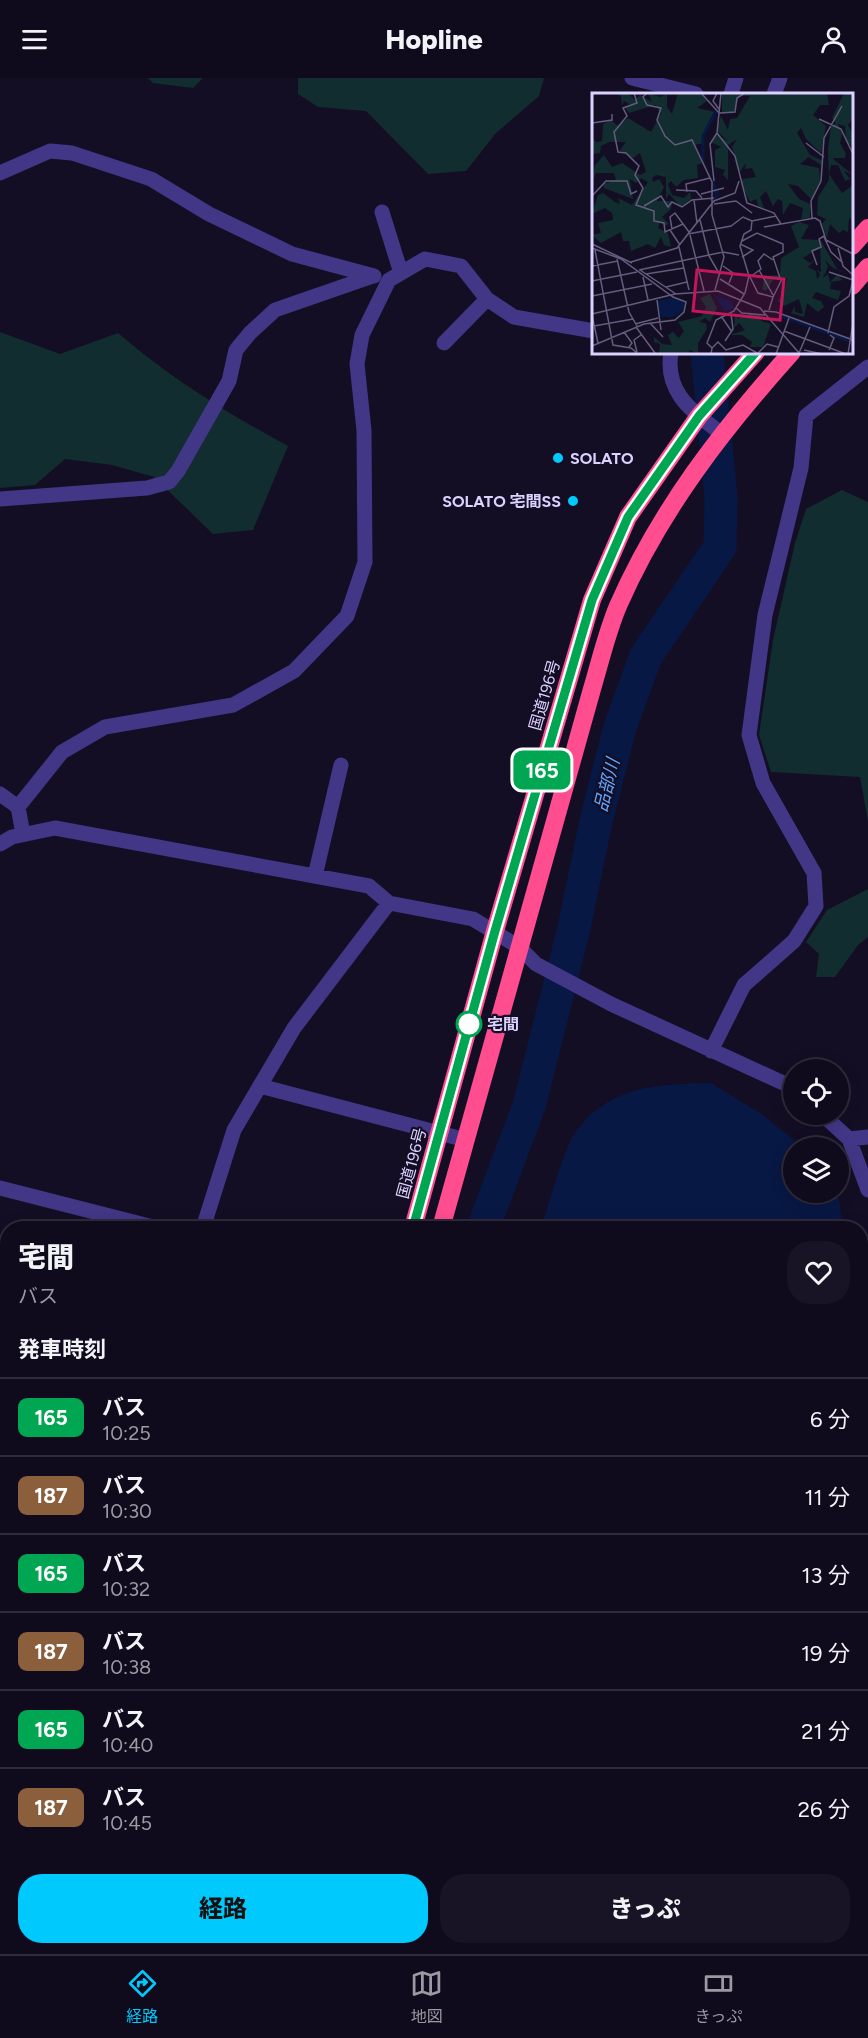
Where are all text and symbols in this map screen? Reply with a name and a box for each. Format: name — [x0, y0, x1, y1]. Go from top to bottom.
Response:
icon: menu — [18, 23, 51, 56]
text: Hopline — [385, 23, 483, 56]
icon: person — [817, 23, 850, 56]
inset map — [592, 93, 853, 354]
place label: SOLATO — [570, 449, 634, 468]
marker: SOLATO — [551, 451, 565, 465]
place label: SOLATO 宅間SS — [442, 492, 561, 511]
marker: SOLATO 宅間SS — [566, 494, 580, 508]
street label: 国道196号 — [525, 658, 564, 733]
line badge: 165 — [508, 750, 576, 790]
water label: 品部川 — [590, 754, 625, 814]
text: 165 — [525, 758, 559, 783]
marker: 宅間 — [456, 1011, 482, 1037]
place label: 宅間 — [487, 1015, 519, 1034]
map controls — [783, 1059, 849, 1203]
button: locate — [783, 1059, 849, 1125]
street label: 国道196号 — [393, 1126, 430, 1201]
button: layers — [783, 1137, 849, 1203]
text: 宅間 — [18, 1240, 74, 1274]
button: heart — [787, 1241, 850, 1304]
text: バス — [18, 1284, 58, 1308]
text: 発車時刻 — [18, 1336, 106, 1363]
text: バス — [102, 1394, 146, 1421]
text: 165 — [34, 1405, 68, 1430]
text: 6 分 — [810, 1406, 850, 1433]
text: 10:25 — [102, 1421, 151, 1445]
text: バス — [102, 1472, 146, 1499]
text: 187 — [34, 1483, 68, 1508]
text: 11 分 — [804, 1484, 850, 1511]
text: 10:30 — [102, 1499, 152, 1523]
text: バス — [102, 1550, 146, 1577]
text: 165 — [34, 1561, 68, 1586]
text: 13 分 — [802, 1562, 850, 1589]
text: 10:32 — [102, 1577, 150, 1601]
text: バス — [102, 1628, 146, 1655]
text: 187 — [34, 1639, 68, 1664]
text: 19 分 — [801, 1640, 850, 1667]
text: 10:38 — [102, 1655, 151, 1679]
text: バス — [102, 1706, 146, 1733]
text: 165 — [34, 1717, 68, 1742]
text: 21 分 — [801, 1718, 850, 1745]
text: 10:40 — [102, 1733, 153, 1757]
text: バス — [102, 1784, 146, 1811]
text: 187 — [34, 1795, 68, 1820]
text: 26 分 — [798, 1796, 850, 1823]
text: 10:45 — [102, 1811, 152, 1835]
button: 経路 — [18, 1874, 428, 1943]
button: きっぷ — [440, 1874, 850, 1943]
tab: 経路 — [126, 1967, 159, 2027]
tab: 地図 — [410, 1967, 443, 2027]
tab: きっぷ — [695, 1967, 742, 2027]

